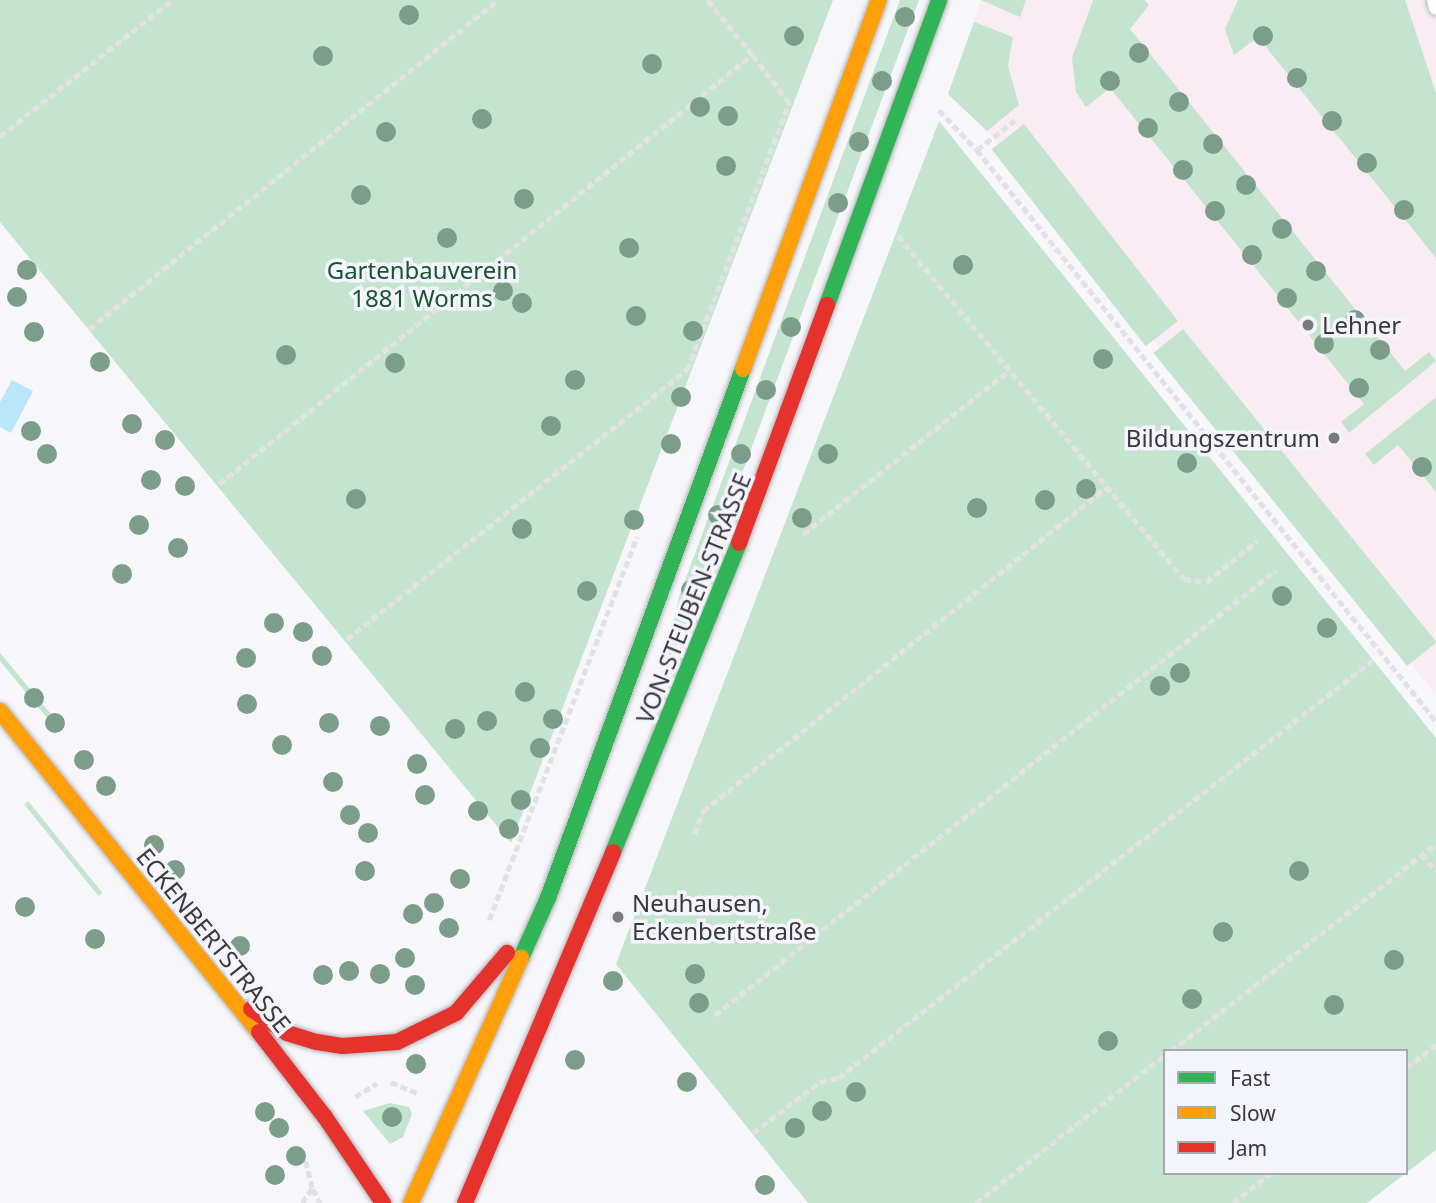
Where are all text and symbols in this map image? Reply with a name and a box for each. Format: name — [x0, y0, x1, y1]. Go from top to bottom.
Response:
park label: Gartenbauverein 1881 Worms — [327, 256, 517, 312]
place label: Lehner — [1322, 311, 1401, 339]
marker: Lehner — [1300, 317, 1316, 333]
place label: Bildungszentrum — [1126, 424, 1320, 452]
marker: Bildungszentrum — [1326, 430, 1342, 446]
street label: VON-STEUBEN-STRASSE — [630, 469, 756, 727]
street label: ECKENBERTSTRASSE — [131, 842, 297, 1038]
place label: Neuhausen, Eckenbertstraße — [632, 889, 817, 945]
marker: Neuhausen, Eckenbertstraße — [610, 909, 626, 925]
legend — [1163, 1049, 1408, 1175]
text: Fast — [1230, 1064, 1270, 1092]
text: Slow — [1230, 1099, 1276, 1127]
text: Jam — [1230, 1134, 1267, 1162]

